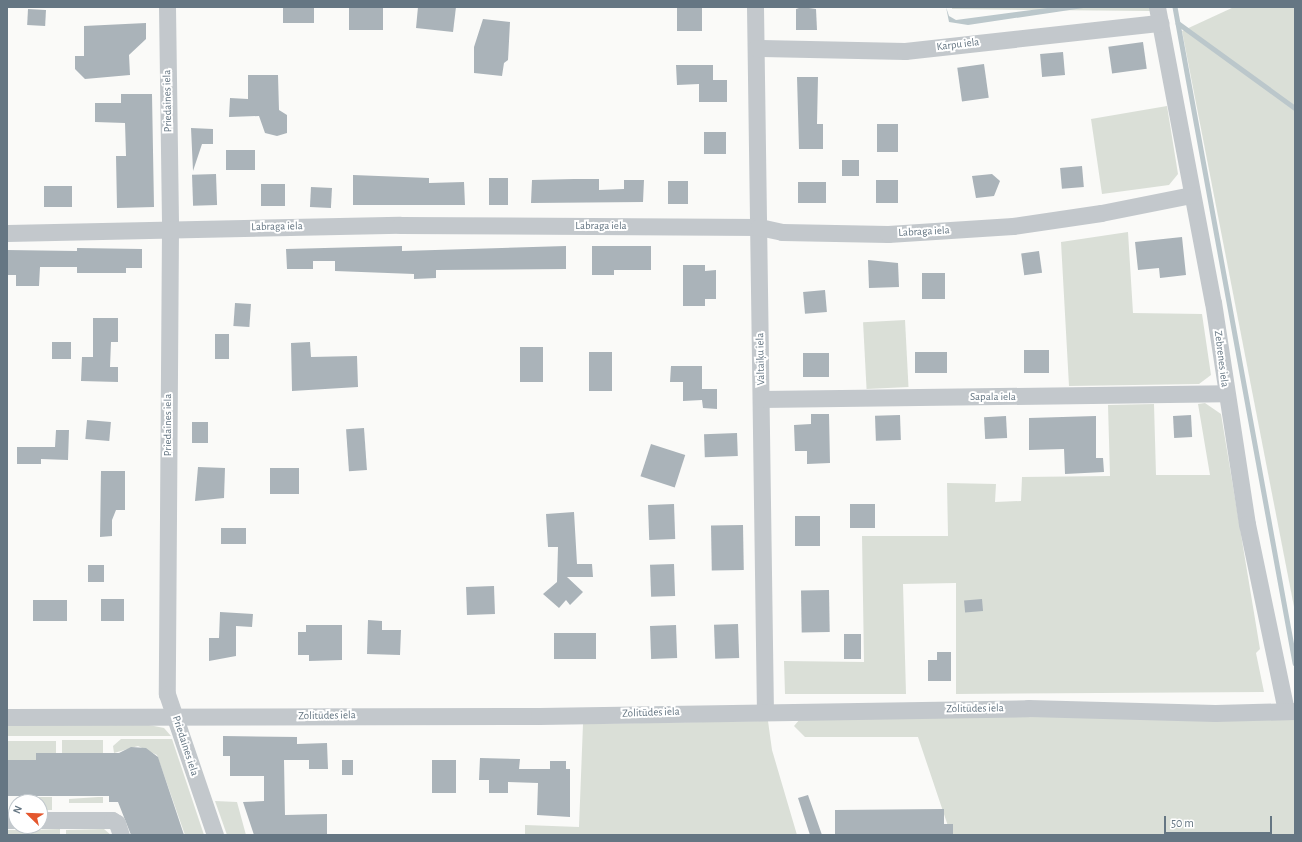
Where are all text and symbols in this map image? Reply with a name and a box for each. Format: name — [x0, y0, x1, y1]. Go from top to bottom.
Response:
street label: Karpu iela — [936, 36, 980, 54]
street label: Priedaines iela — [161, 70, 175, 132]
street label: Labraga iela — [575, 219, 627, 233]
street label: Labraga iela — [251, 220, 303, 234]
street label: Labraga iela — [898, 224, 950, 240]
street label: Zebrenes iela — [1211, 330, 1231, 388]
street label: Valtaiķu iela — [754, 333, 768, 385]
street label: Sapala iela — [970, 390, 1016, 404]
street label: Priedaines iela — [161, 394, 175, 456]
street label: Zolitūdes iela — [946, 702, 1004, 716]
street label: Zolitūdes iela — [622, 705, 680, 721]
street label: Zolitūdes iela — [298, 709, 356, 723]
street label: Priedaines iela — [169, 714, 201, 778]
north arrow — [8, 794, 48, 834]
text: N — [11, 804, 24, 815]
scale bar — [1166, 808, 1274, 834]
text: 50 m — [1171, 817, 1194, 829]

